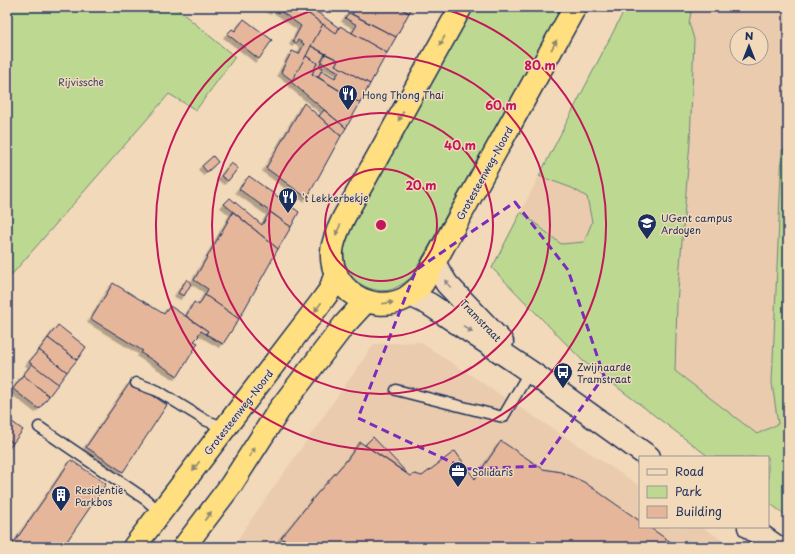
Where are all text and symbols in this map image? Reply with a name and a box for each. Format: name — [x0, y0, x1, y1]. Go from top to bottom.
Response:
north arrow — [729, 26, 769, 66]
text: N — [745, 27, 754, 44]
one-way arrow — [439, 35, 445, 47]
one-way arrow — [551, 39, 558, 51]
text: 80 m — [524, 56, 556, 74]
park label: Rijvissche — [58, 74, 104, 89]
restaurant icon: Hong Thong Thai — [337, 83, 359, 111]
place label: Hong Thong Thai — [362, 87, 444, 102]
text: 60 m — [485, 96, 517, 114]
one-way arrow — [397, 110, 404, 122]
street label: Grotesteenweg-Noord — [452, 123, 516, 222]
text: 40 m — [444, 136, 476, 154]
text: 20 m — [405, 176, 437, 194]
restaurant icon: 't Lekkerbekje — [277, 186, 299, 214]
place label: 't Lekkerbekje — [302, 190, 368, 205]
place label: UGent campus Ardoyen — [661, 210, 733, 237]
school or university icon: UGent campus Ardoyen — [636, 212, 658, 240]
centre of rings — [374, 218, 388, 232]
one-way arrow — [335, 224, 341, 235]
one-way arrow — [443, 278, 452, 289]
street label: Tramstraat — [457, 295, 505, 345]
one-way arrow — [382, 300, 394, 306]
one-way arrow — [314, 302, 322, 313]
one-way arrow — [462, 326, 473, 333]
place label: Zwijnaarde Tramstraat — [577, 359, 631, 386]
bus stop icon: Zwijnaarde Tramstraat — [552, 361, 574, 389]
street label: Grotesteenweg-Noord — [200, 366, 276, 458]
one-way arrow — [248, 447, 256, 457]
legend — [639, 456, 769, 528]
one-way arrow — [192, 460, 200, 471]
office icon: Solidaris — [447, 460, 469, 488]
text: Road — [675, 462, 704, 480]
place label: Solidaris — [472, 464, 514, 479]
place label: Residentie Parkbos — [75, 482, 123, 509]
text: Park — [675, 482, 702, 500]
building icon: Residentie Parkbos — [50, 484, 72, 512]
text: Building — [675, 502, 722, 520]
one-way arrow — [203, 510, 212, 521]

